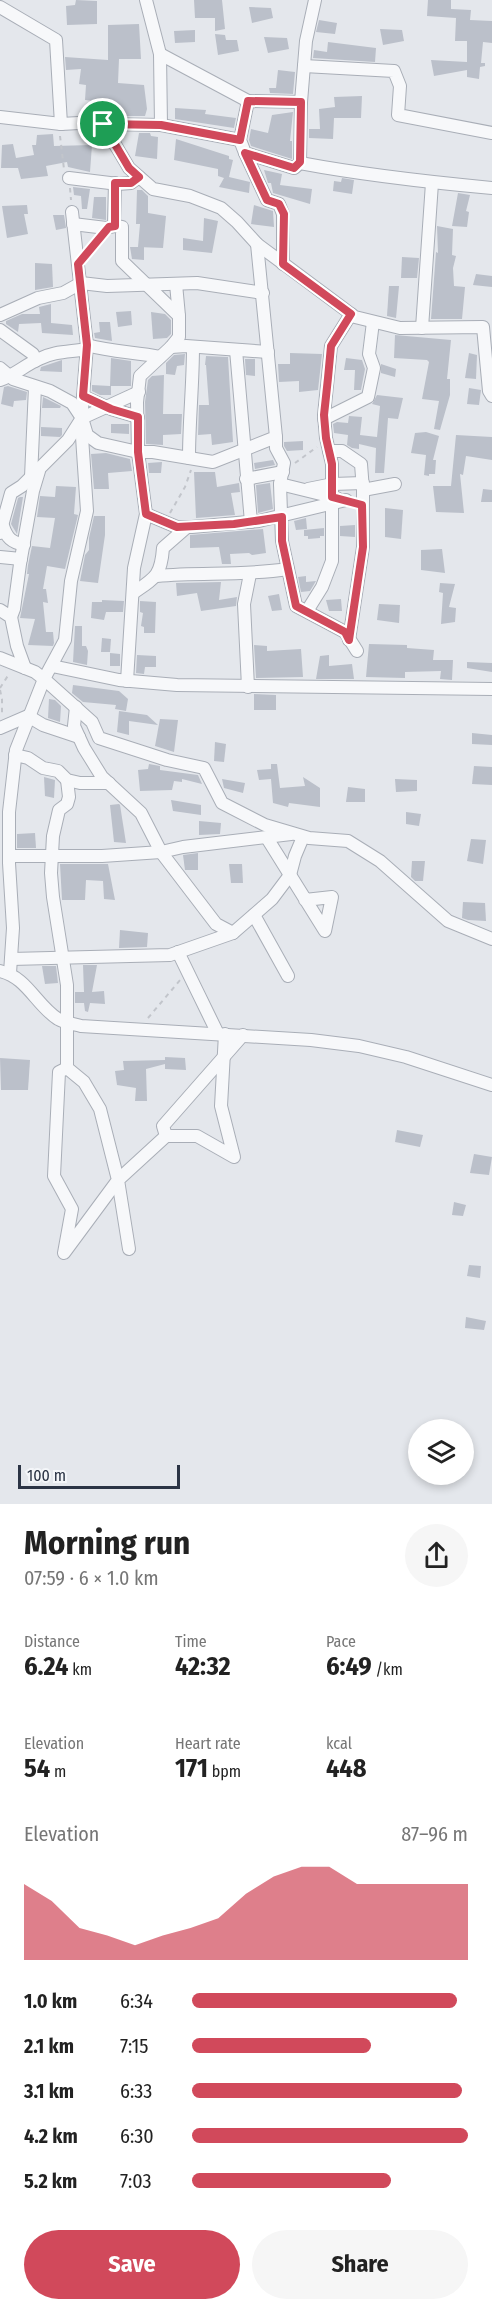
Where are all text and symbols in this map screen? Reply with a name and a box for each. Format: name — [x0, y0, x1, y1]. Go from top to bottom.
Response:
pin — [77, 98, 128, 149]
icon: arrive — [86, 107, 119, 140]
map controls — [408, 1419, 474, 1485]
button: layers — [408, 1419, 474, 1485]
scale bar — [18, 1462, 180, 1490]
text: 100 m — [27, 1466, 66, 1485]
text: Morning run — [24, 1523, 190, 1563]
button: share — [405, 1524, 468, 1587]
text: 07:59 · 6 × 1.0 km — [24, 1566, 159, 1590]
text: Distance — [24, 1632, 80, 1651]
text: Time — [175, 1632, 207, 1651]
text: Pace — [326, 1632, 356, 1651]
text: 6.24 — [24, 1651, 68, 1682]
text: 42:32 — [175, 1651, 231, 1682]
text: 6:49 — [326, 1651, 372, 1682]
text: km — [68, 1660, 92, 1679]
text: /km — [372, 1660, 403, 1679]
text: Elevation — [24, 1734, 84, 1753]
text: Heart rate — [175, 1734, 241, 1753]
text: kcal — [326, 1734, 352, 1753]
text: 54 — [24, 1753, 50, 1784]
text: 171 — [175, 1753, 208, 1784]
text: 448 — [326, 1753, 366, 1784]
text: m — [50, 1762, 66, 1781]
text: bpm — [208, 1762, 241, 1781]
text: Elevation — [24, 1822, 99, 1846]
text: 87–96 m — [401, 1822, 468, 1846]
text: 1.0 km — [24, 1989, 77, 2013]
text: 6:34 — [120, 1989, 153, 2013]
text: 2.1 km — [24, 2034, 74, 2058]
text: 7:15 — [120, 2034, 149, 2058]
text: 3.1 km — [24, 2079, 74, 2103]
text: 6:33 — [120, 2079, 152, 2103]
text: 4.2 km — [24, 2124, 78, 2148]
text: 6:30 — [120, 2124, 154, 2148]
text: 5.2 km — [24, 2169, 77, 2193]
text: 7:03 — [120, 2169, 152, 2193]
button: Save — [24, 2230, 240, 2299]
button: Share — [252, 2230, 468, 2299]

